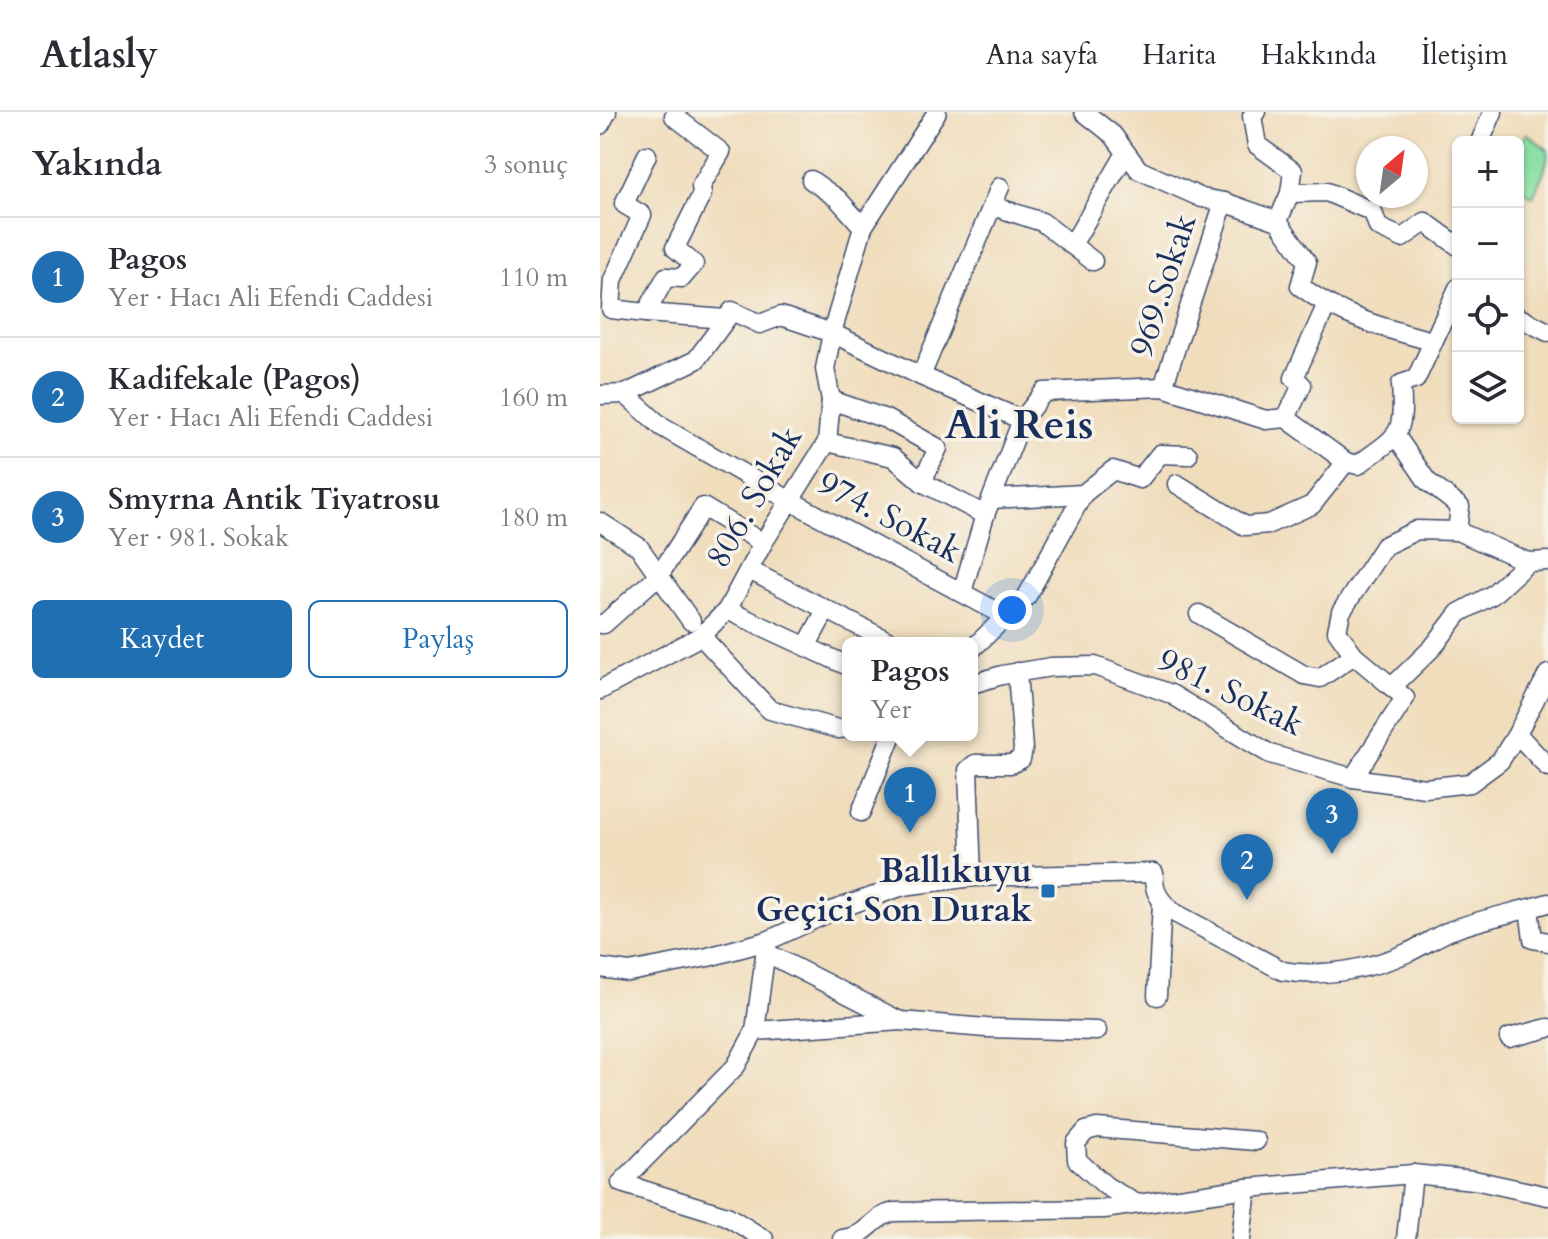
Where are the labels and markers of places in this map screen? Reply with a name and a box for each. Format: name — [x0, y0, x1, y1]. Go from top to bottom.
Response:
pin: 1 — [884, 767, 936, 833]
pin: 3 — [1306, 788, 1358, 854]
pin: 2 — [1221, 834, 1273, 900]
place label: Ballıkuyu Geçici Son Durak — [756, 848, 1033, 933]
marker: Ballıkuyu Geçici Son Durak — [1039, 882, 1057, 900]

